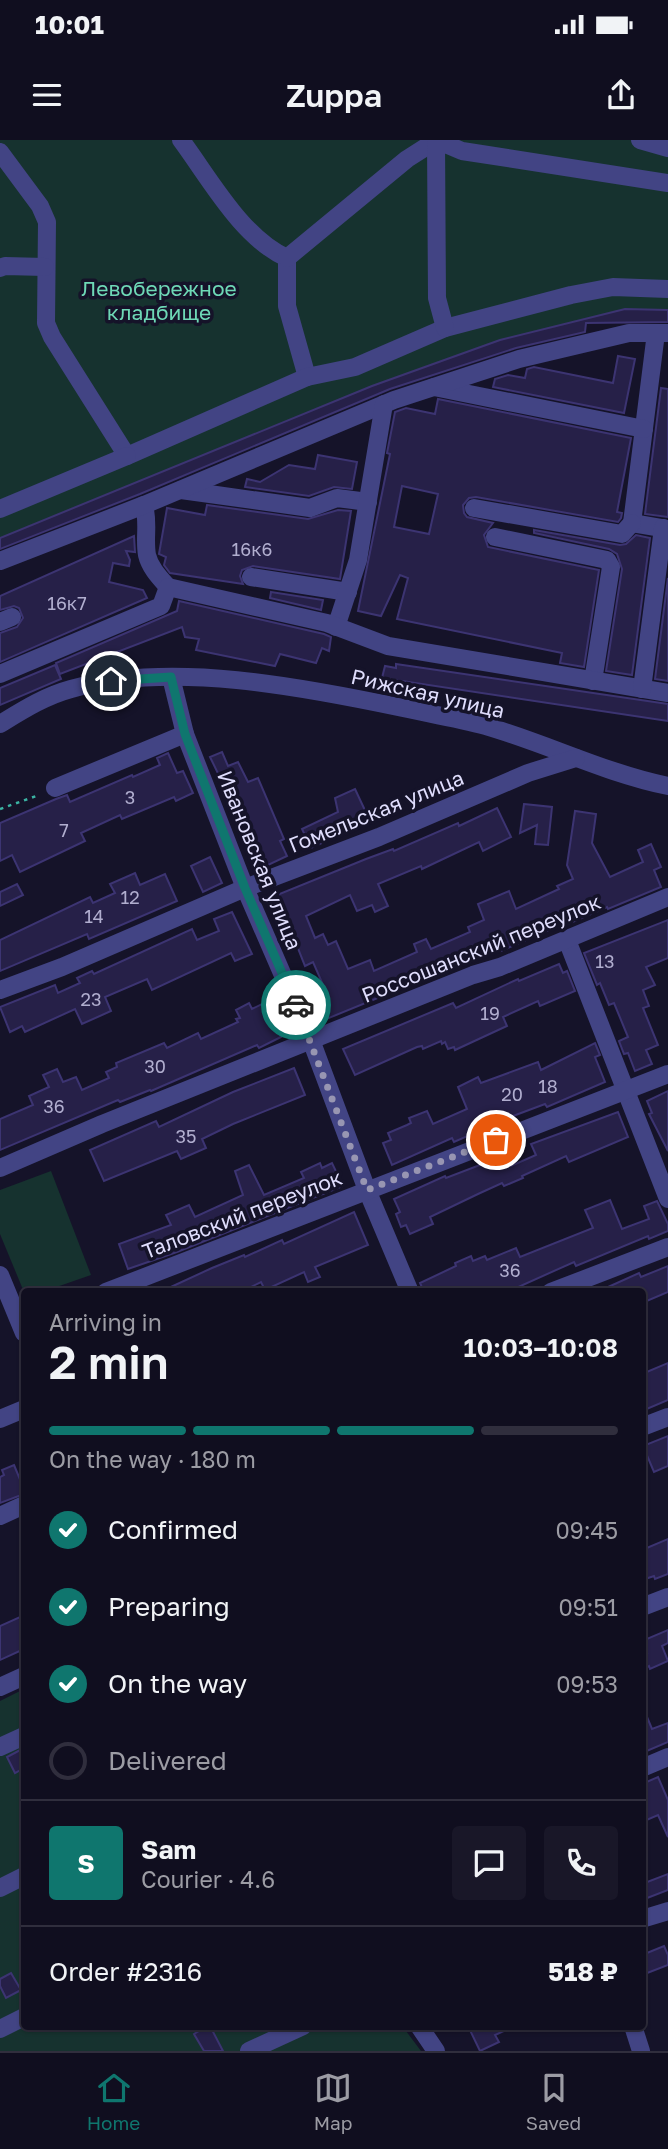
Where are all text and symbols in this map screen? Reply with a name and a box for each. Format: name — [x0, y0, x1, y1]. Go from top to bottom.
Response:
text: 10:01 — [35, 9, 104, 40]
icon: menu — [28, 76, 66, 114]
text: Zuppa — [286, 76, 382, 114]
icon: share — [602, 76, 640, 114]
park label: Левобережное кладбище — [81, 275, 237, 325]
house number: 16к6 — [232, 538, 272, 560]
house number: 16к7 — [47, 592, 87, 614]
pin — [81, 651, 141, 711]
icon: home — [92, 662, 130, 700]
street label: Рижская улица — [349, 663, 507, 723]
street label: Гомельская улица — [285, 764, 467, 858]
street label: Ивановская улица — [212, 767, 308, 953]
house number: 3 — [125, 786, 135, 808]
house number: 7 — [59, 819, 69, 841]
house number: 12 — [120, 886, 140, 908]
street label: Россошанский переулок — [358, 888, 604, 1008]
house number: 14 — [84, 905, 104, 927]
house number: 13 — [595, 950, 615, 972]
courier — [261, 970, 331, 1040]
icon: car — [277, 986, 315, 1024]
house number: 23 — [81, 988, 101, 1010]
house number: 19 — [480, 1002, 500, 1024]
house number: 30 — [144, 1055, 166, 1077]
house number: 18 — [538, 1075, 558, 1097]
house number: 20 — [501, 1083, 523, 1105]
house number: 36 — [43, 1095, 65, 1117]
pin — [466, 1110, 526, 1170]
icon: bag — [477, 1121, 515, 1159]
house number: 35 — [176, 1125, 196, 1147]
street label: Таловский переулок — [138, 1164, 346, 1264]
house number: 36 — [499, 1259, 521, 1281]
text: Arriving in — [49, 1308, 162, 1336]
text: 10:03–10:08 — [463, 1332, 618, 1363]
text: 2 min — [49, 1334, 169, 1389]
text: On the way · 180 m — [49, 1445, 256, 1473]
icon: check — [49, 1511, 87, 1549]
text: Confirmed — [108, 1514, 238, 1545]
text: 09:45 — [556, 1516, 618, 1544]
icon: check — [49, 1588, 87, 1626]
text: Preparing — [108, 1591, 230, 1622]
text: 09:51 — [558, 1593, 618, 1621]
icon: check — [49, 1665, 87, 1703]
text: On the way — [108, 1668, 247, 1699]
text: 09:53 — [556, 1670, 618, 1698]
text: Delivered — [108, 1745, 227, 1776]
button: chat — [452, 1826, 526, 1900]
button: phone — [544, 1826, 618, 1900]
text: Sam — [141, 1834, 196, 1865]
text: S — [77, 1848, 95, 1879]
text: Courier · 4.6 — [141, 1865, 275, 1893]
text: Order #2316 — [49, 1956, 202, 1987]
text: 518 ₽ — [548, 1956, 618, 1987]
tab: Home — [87, 2069, 140, 2134]
tab: Map — [314, 2069, 352, 2134]
tab: Saved — [526, 2069, 581, 2134]

